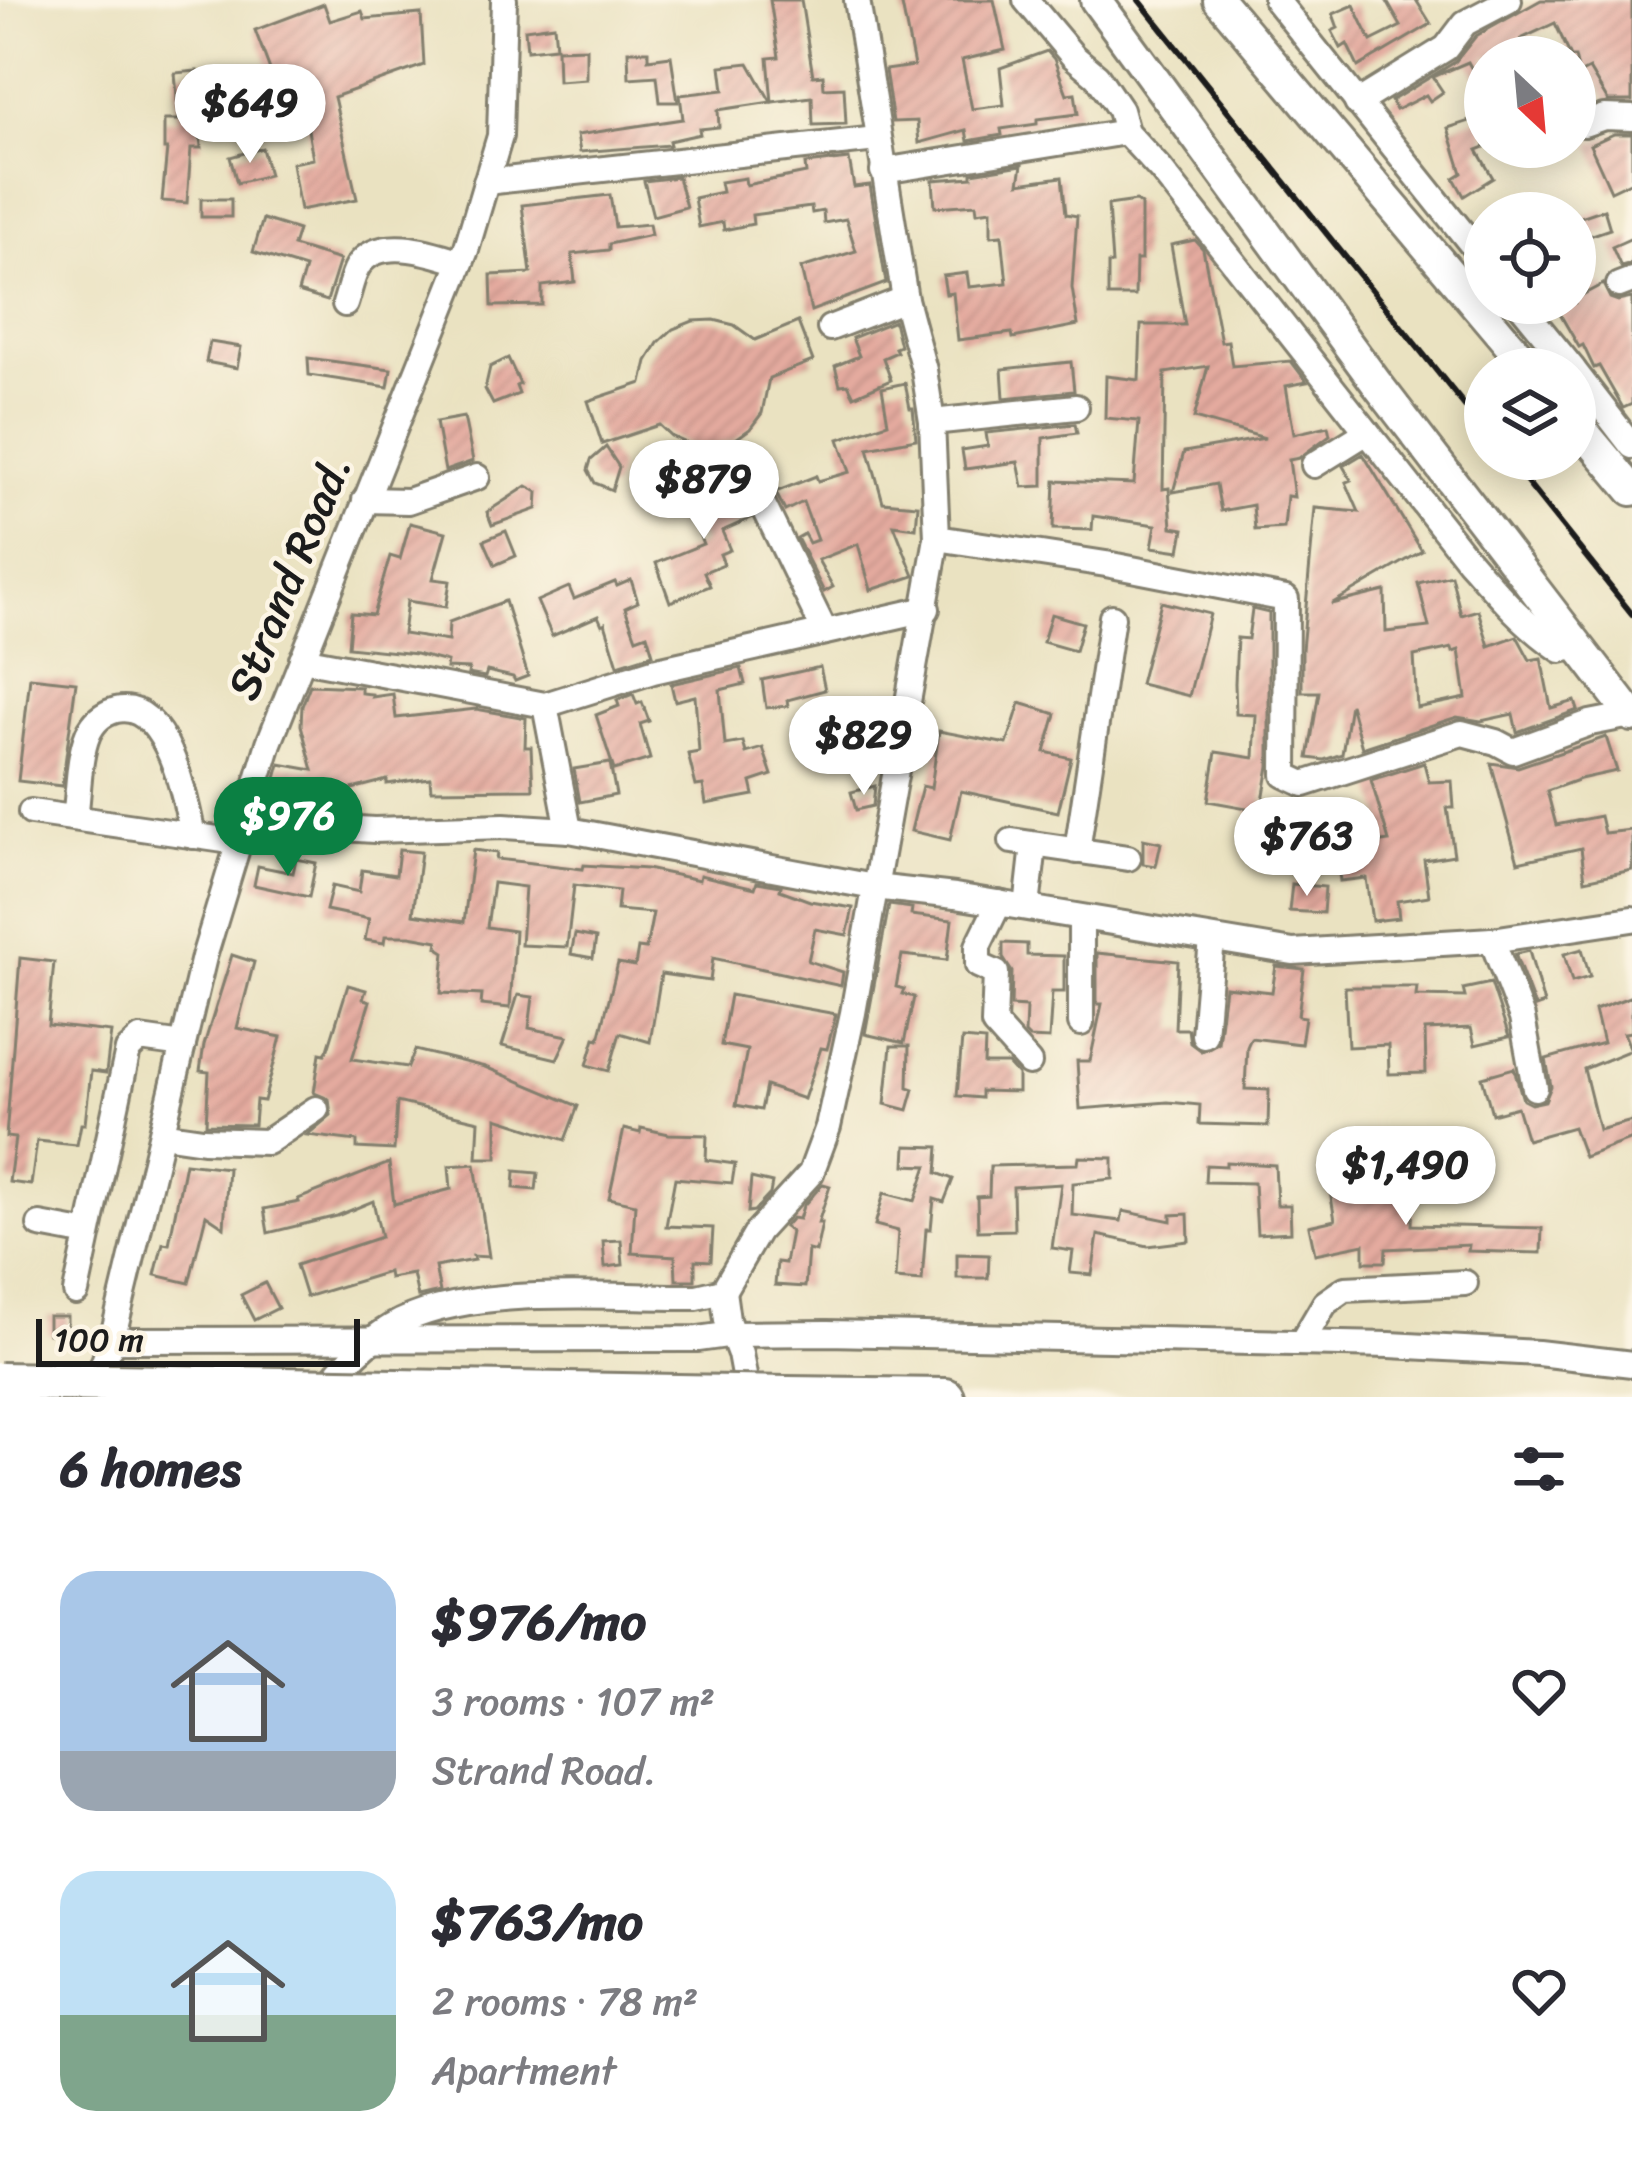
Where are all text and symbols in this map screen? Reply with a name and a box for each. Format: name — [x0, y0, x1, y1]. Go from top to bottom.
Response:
north arrow — [1464, 36, 1596, 168]
map controls — [1464, 36, 1596, 480]
pin: $649 — [179, 64, 321, 166]
text: $649 — [202, 68, 298, 137]
button: locate — [1464, 192, 1596, 324]
button: layers — [1464, 348, 1596, 480]
pin: $879 — [633, 440, 775, 542]
street label: Strand Road. — [203, 442, 375, 712]
text: $879 — [656, 444, 752, 513]
pin: $829 — [793, 696, 935, 798]
text: $829 — [816, 700, 912, 769]
pin: $976 — [217, 777, 359, 879]
text: $976 — [241, 781, 335, 850]
pin: $763 — [1236, 797, 1378, 899]
text: $763 — [1261, 801, 1353, 870]
pin: $1,490 — [1308, 1126, 1504, 1228]
text: $1,490 — [1343, 1130, 1469, 1199]
text: 100 m — [54, 1311, 144, 1369]
scale bar — [36, 1313, 360, 1366]
text: 6 homes — [60, 1424, 241, 1514]
icon: filters — [1506, 1436, 1572, 1502]
text: $976/mo — [432, 1577, 646, 1667]
icon: home — [156, 1619, 300, 1763]
icon: heart — [1506, 1658, 1572, 1724]
text: 3 rooms · 107 m² — [432, 1667, 715, 1736]
text: Strand Road. — [432, 1736, 656, 1805]
text: $763/mo — [432, 1877, 643, 1967]
icon: home — [156, 1919, 300, 2063]
icon: heart — [1506, 1958, 1572, 2024]
text: 2 rooms · 78 m² — [432, 1967, 698, 2036]
text: Apartment — [432, 2036, 616, 2105]

